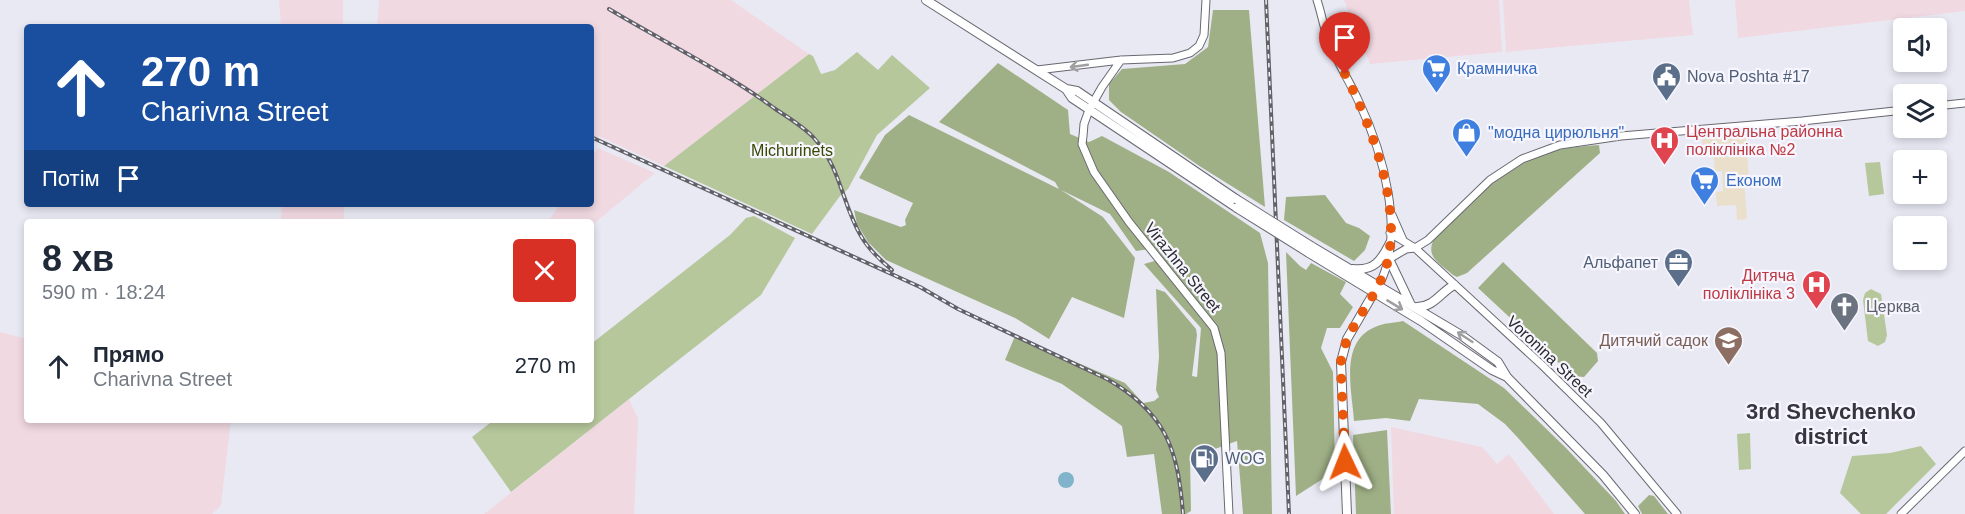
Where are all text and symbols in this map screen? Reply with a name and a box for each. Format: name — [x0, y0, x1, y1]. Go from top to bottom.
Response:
pin — [1319, 12, 1370, 74]
map controls — [1893, 18, 1947, 270]
button: sound — [1893, 18, 1947, 72]
icon: arrive — [1328, 21, 1361, 54]
icon: ahead — [42, 48, 120, 126]
text: 270 m — [141, 48, 260, 95]
supermarket icon: Крамничка — [1420, 52, 1452, 94]
place label: Крамничка — [1457, 60, 1538, 77]
public building icon: Nova Poshta #17 — [1650, 60, 1682, 102]
one-way arrow — [1069, 61, 1089, 72]
place label: Nova Poshta #17 — [1687, 68, 1810, 85]
button: layers — [1893, 84, 1947, 138]
text: Charivna Street — [141, 97, 329, 127]
shop icon: "модна цирюльня" — [1451, 116, 1483, 158]
place label: Центральна районна поліклініка №2 — [1686, 123, 1843, 158]
place label: "модна цирюльня" — [1488, 124, 1624, 141]
hospital icon: Центральна районна поліклініка №2 — [1649, 124, 1681, 166]
park label: Michurinets — [751, 142, 833, 159]
button: + — [1893, 150, 1947, 204]
icon: arrive — [112, 162, 145, 195]
supermarket icon: Економ — [1689, 164, 1721, 206]
text: Потім — [42, 166, 100, 191]
place label: Економ — [1726, 172, 1781, 189]
button: − — [1893, 216, 1947, 270]
street label: Virazhna Street — [1141, 219, 1224, 316]
text: 8 хв — [42, 238, 114, 279]
button: close — [513, 239, 576, 302]
office icon: Альфапет — [1663, 246, 1695, 288]
place label: Альфапет — [1583, 254, 1659, 271]
place label: Дитяча поліклініка 3 — [1703, 267, 1795, 302]
hospital icon: Дитяча поліклініка 3 — [1800, 268, 1832, 310]
text: 590 m · 18:24 — [42, 281, 165, 303]
church icon: Церква — [1829, 290, 1861, 332]
place label: Церква — [1866, 298, 1920, 315]
one-way arrow — [1386, 300, 1403, 312]
street label: Voronina Street — [1504, 313, 1596, 401]
school or university icon: Дитячий садок — [1713, 324, 1745, 366]
one-way arrow — [1458, 331, 1474, 343]
place label: Дитячий садок — [1599, 332, 1709, 349]
text: Прямо — [93, 342, 164, 367]
icon: ahead — [42, 350, 75, 383]
text: 270 m — [515, 353, 576, 378]
text: Charivna Street — [93, 368, 232, 390]
district label: 3rd Shevchenko district — [1746, 399, 1916, 449]
position arrow — [1313, 430, 1377, 494]
fuel station icon: WOG — [1188, 442, 1220, 484]
place label: WOG — [1225, 450, 1265, 467]

